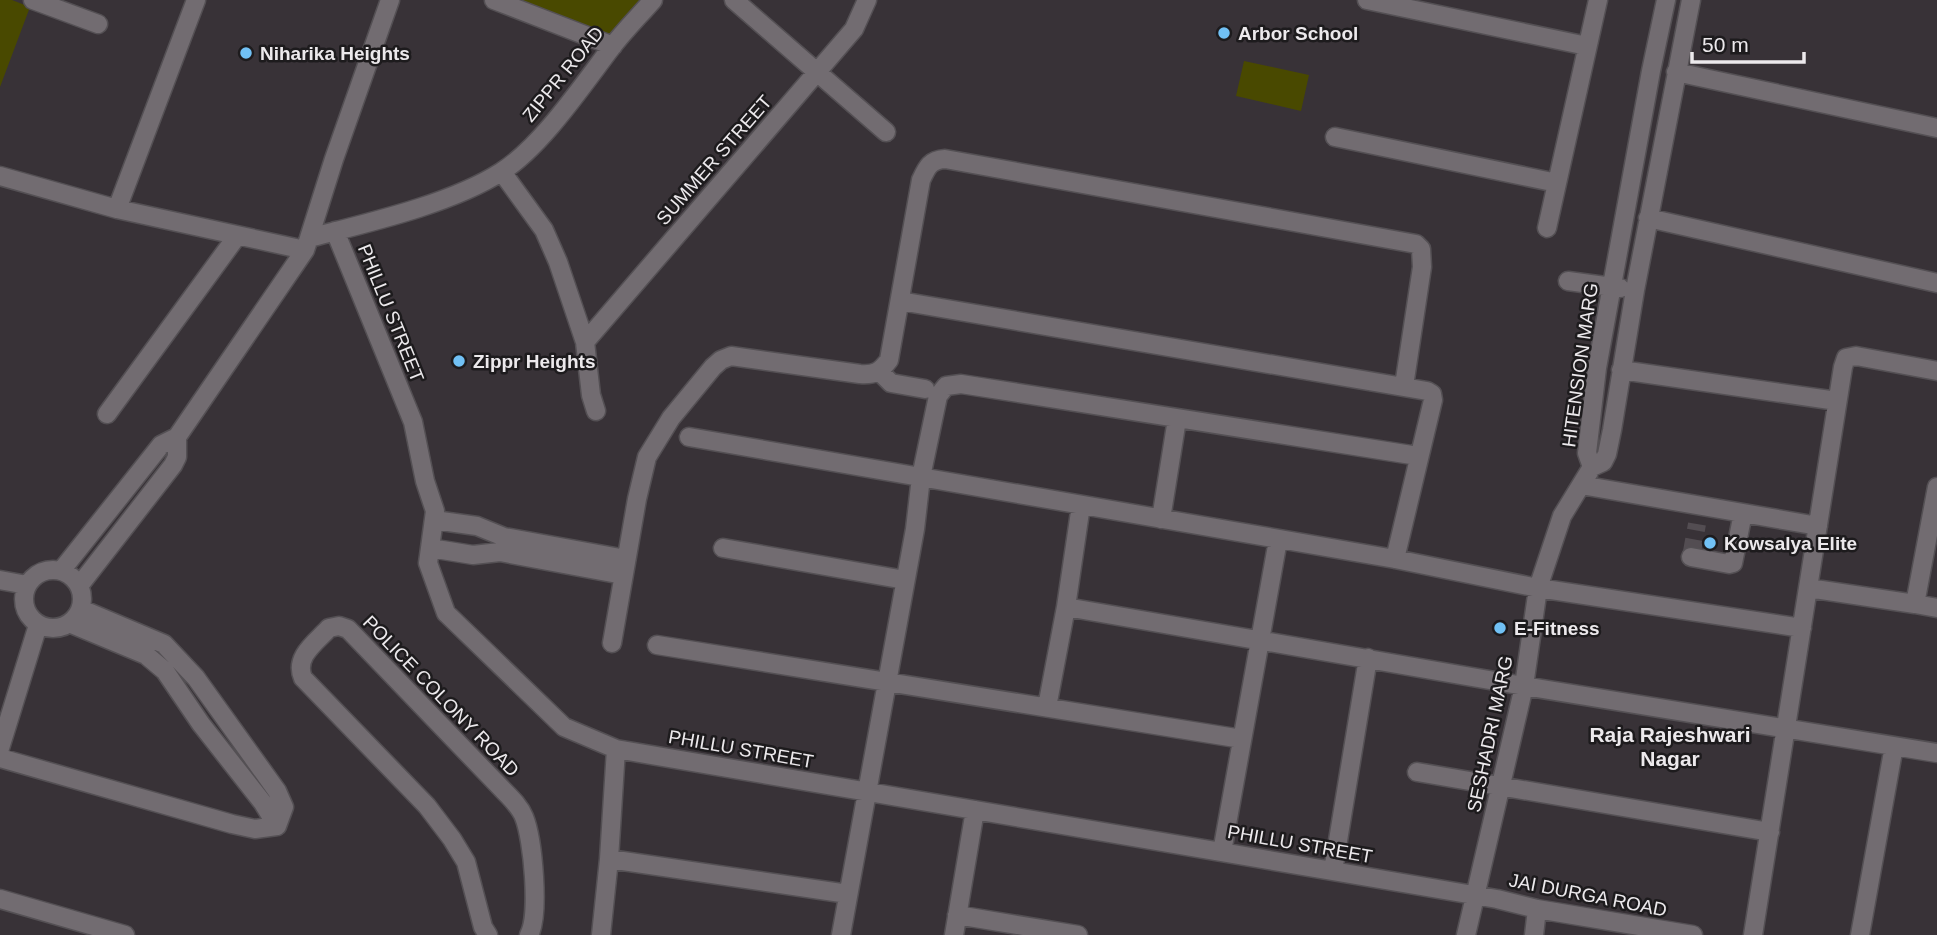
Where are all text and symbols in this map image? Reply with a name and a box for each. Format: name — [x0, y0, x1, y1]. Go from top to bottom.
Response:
scale bar — [1692, 21, 1804, 65]
street label: ZIPPR ROAD — [518, 22, 608, 126]
place label: Arbor School — [1238, 23, 1358, 44]
marker: Arbor School — [1216, 25, 1232, 41]
text: 50 m — [1702, 33, 1749, 56]
place label: Niharika Heights — [260, 43, 410, 64]
marker: Niharika Heights — [238, 45, 254, 61]
street label: SUMMER STREET — [652, 91, 776, 229]
street label: PHILLU STREET — [354, 241, 428, 385]
street label: HITENSION MARG — [1558, 281, 1602, 449]
place label: Zippr Heights — [473, 351, 595, 372]
marker: Zippr Heights — [451, 353, 467, 369]
place label: Kowsalya Elite — [1724, 533, 1857, 554]
marker: Kowsalya Elite — [1702, 535, 1718, 551]
street label: POLICE COLONY ROAD — [359, 611, 523, 781]
place label: E-Fitness — [1514, 618, 1600, 639]
marker: E-Fitness — [1492, 620, 1508, 636]
street label: SESHADRI MARG — [1463, 654, 1517, 814]
district label: Raja Rajeshwari Nagar — [1589, 723, 1751, 770]
street label: PHILLU STREET — [667, 726, 815, 772]
street label: PHILLU STREET — [1226, 821, 1374, 867]
street label: JAI DURGA ROAD — [1507, 869, 1669, 921]

